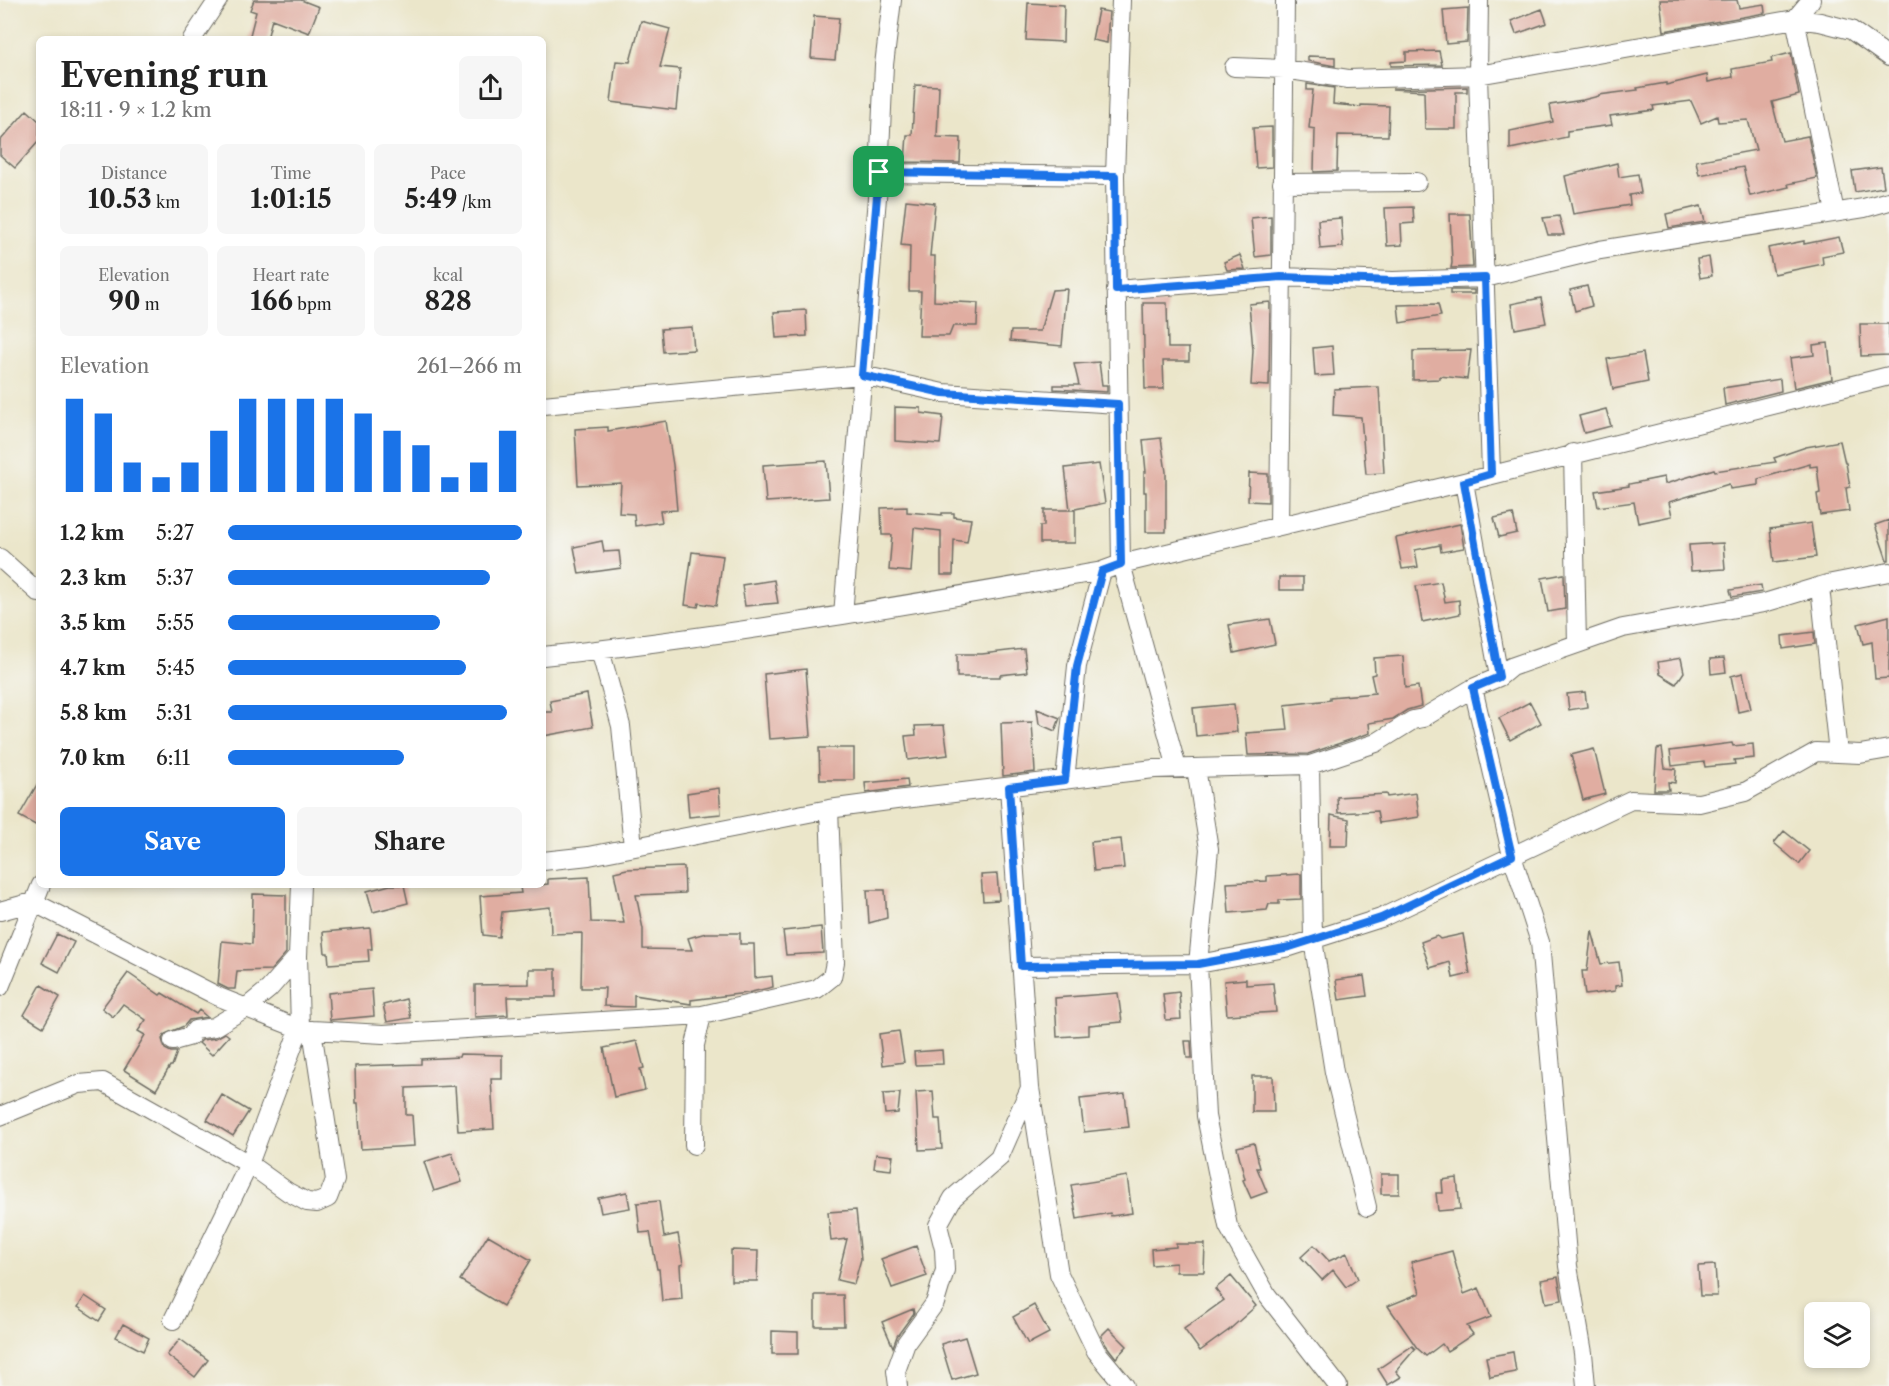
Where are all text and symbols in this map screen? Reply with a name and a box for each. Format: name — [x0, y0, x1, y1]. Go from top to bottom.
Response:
text: Evening run — [60, 55, 268, 96]
button: share — [459, 56, 522, 119]
text: 18:11 · 9 × 1.2 km — [60, 98, 212, 122]
pin — [853, 146, 904, 197]
icon: arrive — [862, 155, 895, 188]
text: Distance — [101, 163, 167, 183]
text: Time — [271, 163, 311, 183]
text: Pace — [430, 163, 466, 183]
text: 10.53 — [88, 183, 152, 215]
text: 1:01:15 — [250, 183, 332, 215]
text: 5:49 — [404, 183, 457, 215]
text: km — [152, 192, 180, 212]
text: /km — [457, 192, 492, 212]
text: Elevation — [98, 265, 170, 285]
text: Heart rate — [252, 265, 330, 285]
text: kcal — [433, 265, 463, 285]
text: 90 — [108, 285, 140, 317]
text: 166 — [250, 285, 293, 317]
text: 828 — [424, 285, 472, 317]
text: m — [140, 294, 160, 314]
text: bpm — [293, 294, 332, 314]
text: Elevation — [60, 354, 149, 378]
text: 261–266 m — [417, 354, 522, 378]
text: 1.2 km — [60, 521, 124, 545]
text: 5:27 — [156, 521, 194, 545]
text: 2.3 km — [60, 566, 127, 590]
text: 5:37 — [156, 566, 193, 590]
text: 3.5 km — [60, 611, 126, 635]
text: 5:55 — [156, 611, 194, 635]
text: 4.7 km — [60, 656, 126, 680]
text: 5:45 — [156, 656, 195, 680]
text: 5.8 km — [60, 701, 127, 725]
text: 5:31 — [156, 701, 192, 725]
text: 7.0 km — [60, 746, 126, 770]
text: 6:11 — [156, 746, 190, 770]
button: Save — [60, 807, 285, 876]
button: Share — [297, 807, 522, 876]
map controls — [1804, 1302, 1870, 1368]
button: layers — [1804, 1302, 1870, 1368]

